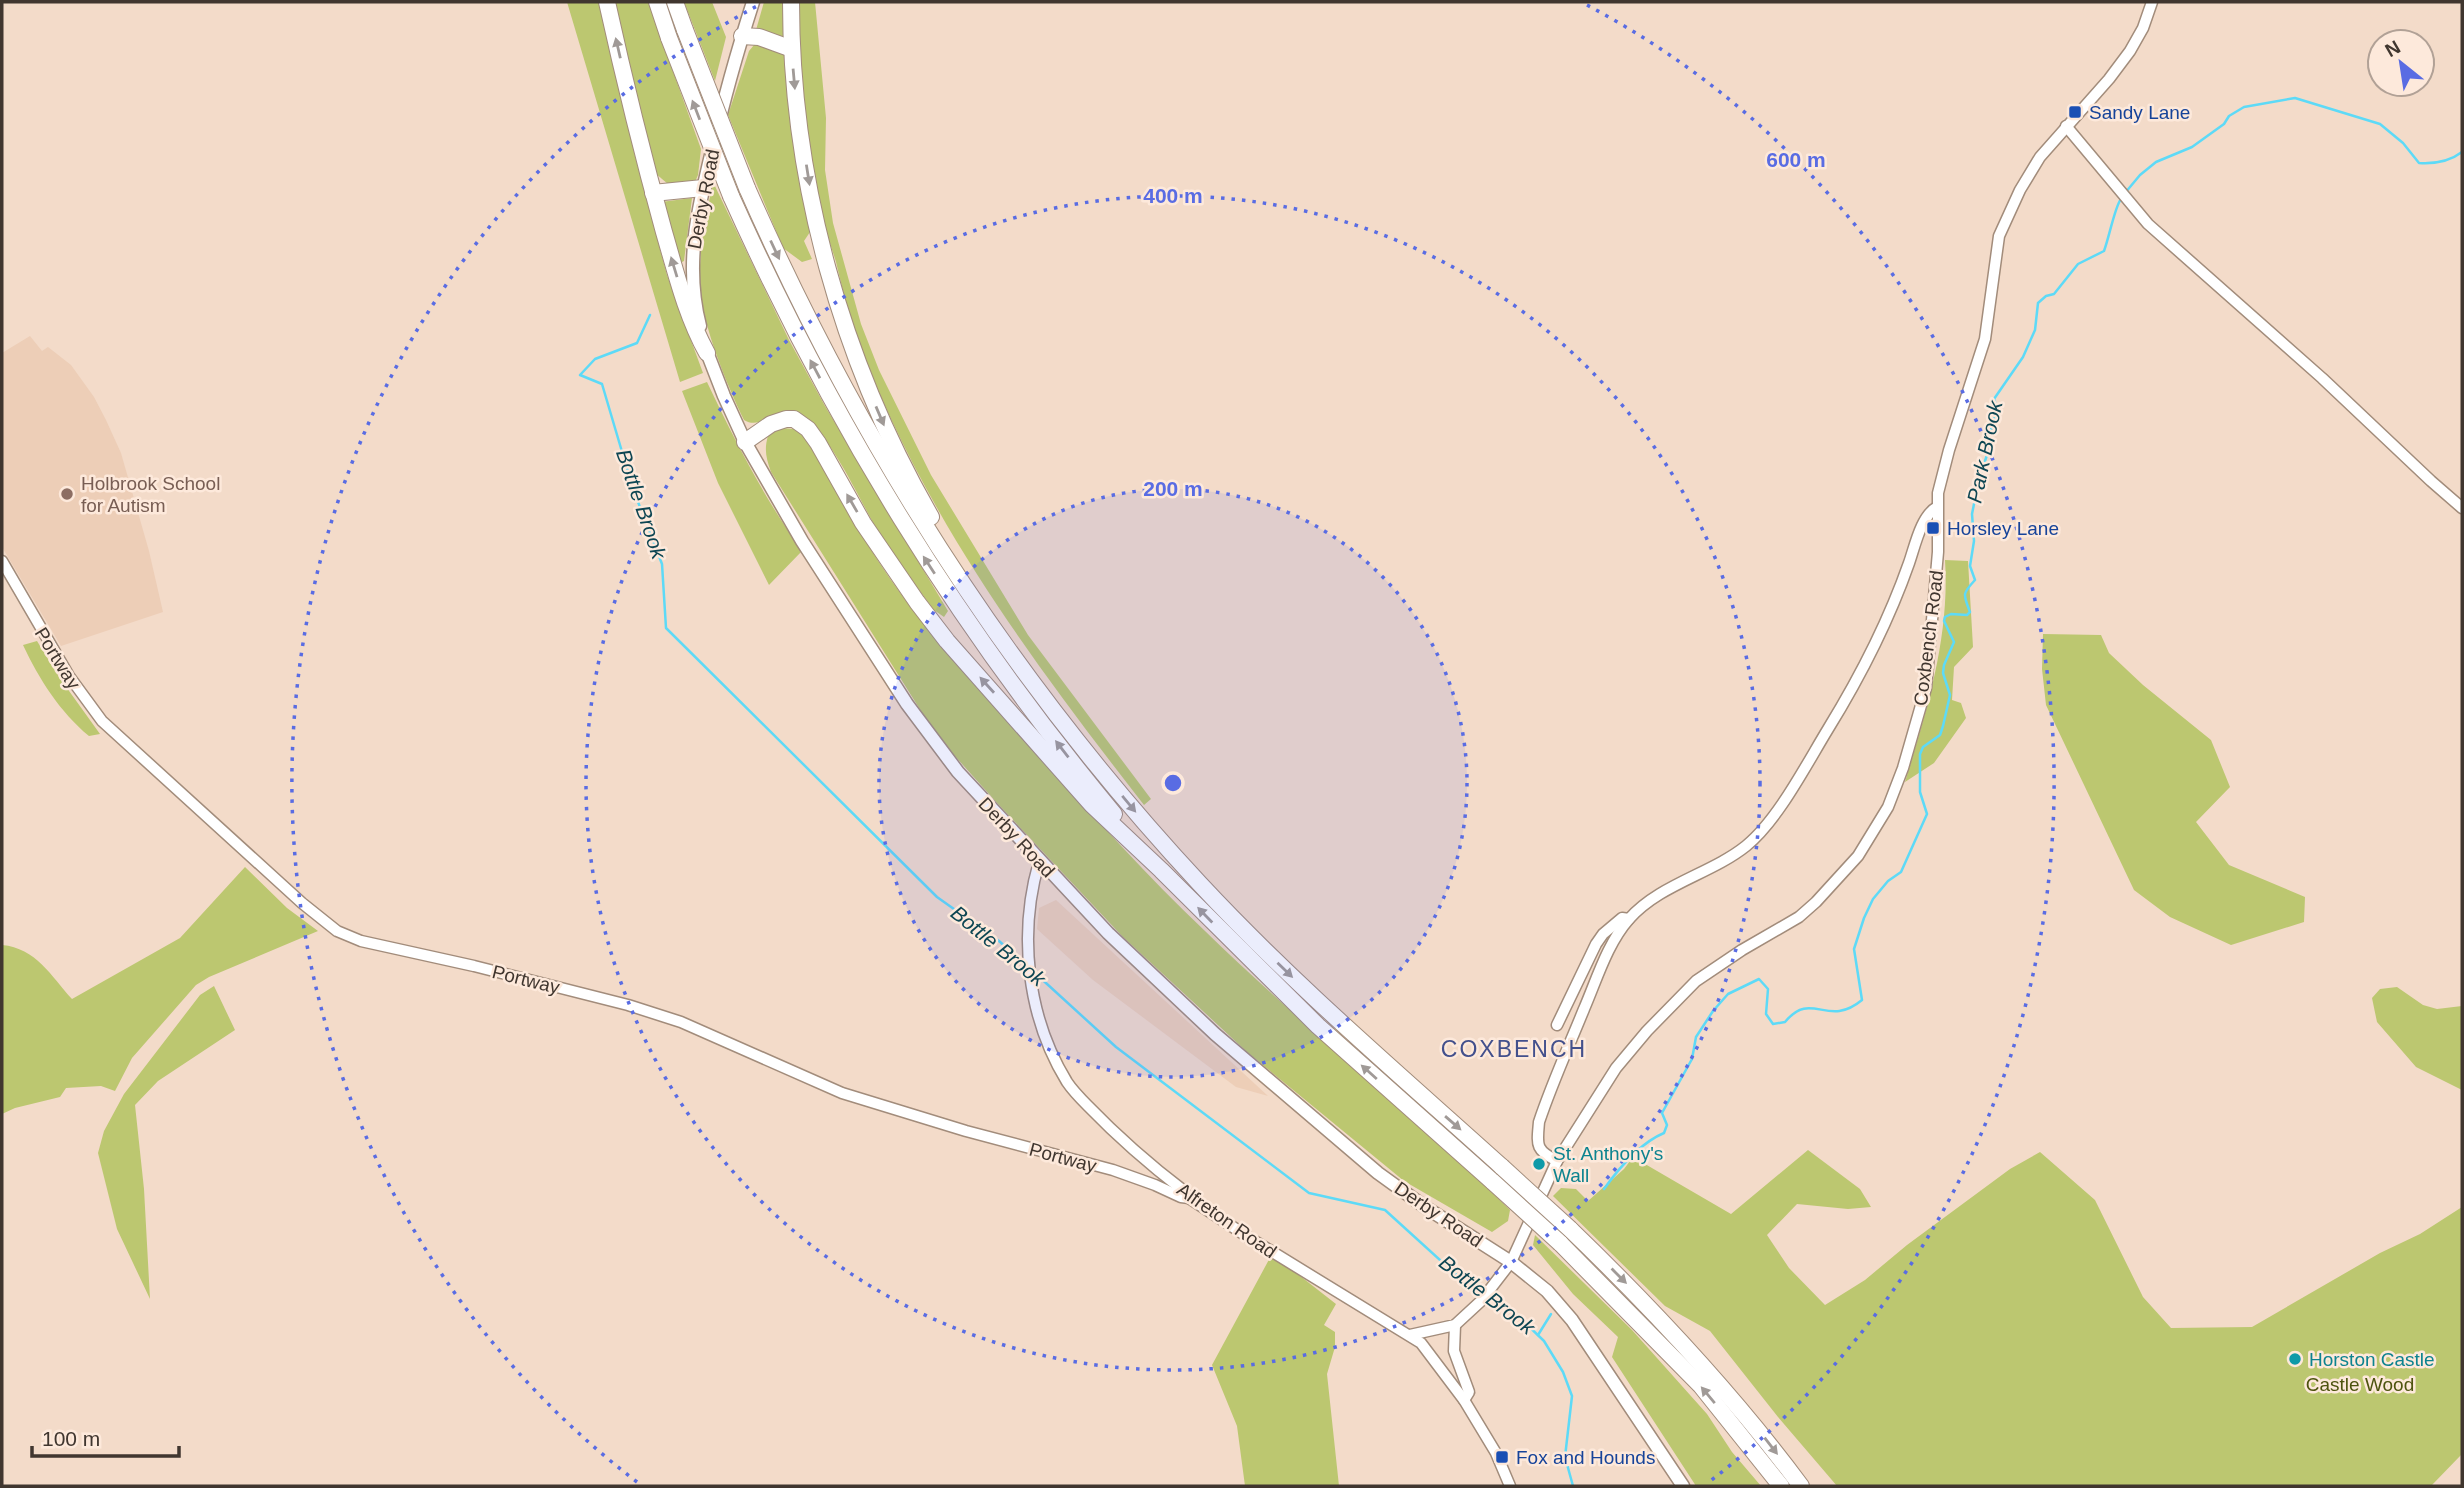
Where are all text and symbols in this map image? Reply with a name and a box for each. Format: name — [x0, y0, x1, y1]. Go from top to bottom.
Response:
north arrow — [2366, 28, 2436, 98]
one-way arrow — [612, 36, 623, 58]
text: N — [2382, 36, 2404, 61]
one-way arrow — [789, 68, 800, 90]
one-way arrow — [691, 100, 702, 121]
place label: Sandy Lane — [2089, 102, 2190, 123]
marker: Sandy Lane — [2067, 104, 2083, 120]
street label: Derby Road — [684, 147, 723, 251]
text: 600 m — [1766, 148, 1826, 171]
one-way arrow — [803, 164, 814, 186]
text: 400 m — [1143, 184, 1203, 207]
one-way arrow — [770, 240, 781, 261]
one-way arrow — [669, 256, 679, 277]
one-way arrow — [809, 358, 821, 378]
water label: Park Brook — [1962, 397, 2007, 505]
one-way arrow — [875, 406, 886, 427]
water label: Bottle Brook — [612, 446, 671, 563]
place label: Holbrook School for Autism — [81, 473, 220, 516]
text: 200 m — [1143, 477, 1203, 500]
marker: Holbrook School for Autism — [59, 486, 75, 502]
one-way arrow — [846, 493, 858, 513]
place label: Horsley Lane — [1947, 518, 2059, 539]
marker: Horsley Lane — [1925, 520, 1941, 536]
one-way arrow — [922, 556, 936, 574]
street label: Coxbench Road — [1910, 569, 1947, 707]
street label: Portway — [30, 624, 85, 693]
one-way arrow — [979, 676, 995, 694]
one-way arrow — [1055, 741, 1070, 758]
centre of rings — [1161, 771, 1185, 795]
street label: Derby Road — [974, 793, 1059, 882]
one-way arrow — [1121, 795, 1137, 813]
water label: Bottle Brook — [947, 901, 1051, 991]
one-way arrow — [1196, 906, 1213, 923]
street label: Portway — [490, 961, 562, 998]
one-way arrow — [1276, 962, 1293, 979]
district label: COXBENCH — [1441, 1036, 1587, 1062]
one-way arrow — [1360, 1064, 1378, 1080]
one-way arrow — [1444, 1115, 1462, 1131]
street label: Portway — [1027, 1138, 1099, 1177]
place label: St. Anthony's Wall — [1553, 1143, 1663, 1186]
marker: St. Anthony's Wall — [1531, 1156, 1547, 1172]
street label: Derby Road — [1391, 1177, 1487, 1251]
street label: Alfreton Road — [1173, 1178, 1280, 1262]
water label: Bottle Brook — [1435, 1250, 1541, 1340]
one-way arrow — [1611, 1268, 1628, 1285]
place label: Horston Castle — [2309, 1349, 2435, 1370]
marker: Horston Castle — [2287, 1351, 2303, 1367]
park label: Castle Wood — [2306, 1374, 2414, 1395]
one-way arrow — [1701, 1386, 1716, 1403]
scale bar — [32, 1414, 178, 1458]
text: 100 m — [42, 1427, 100, 1450]
one-way arrow — [1763, 1437, 1777, 1455]
place label: Fox and Hounds — [1516, 1447, 1655, 1468]
marker: Fox and Hounds — [1494, 1449, 1510, 1465]

